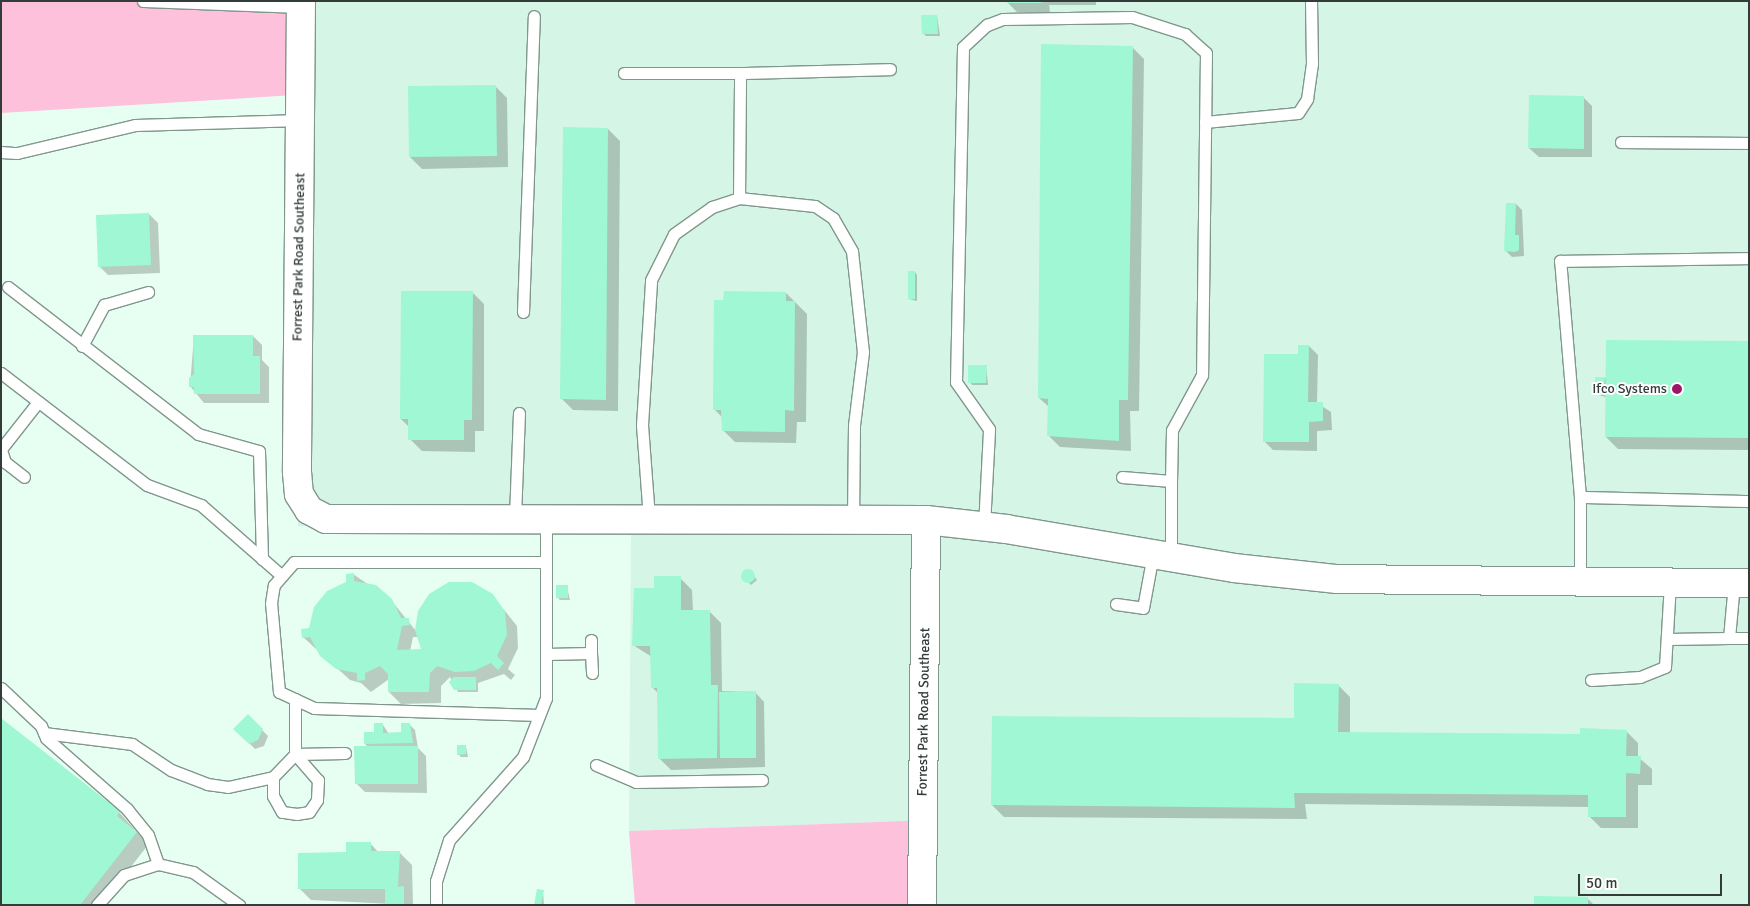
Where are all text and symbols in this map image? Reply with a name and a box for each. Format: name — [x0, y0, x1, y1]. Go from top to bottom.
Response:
street label: Forrest Park Road Southeast — [289, 173, 309, 341]
place label: Ifco Systems — [1592, 381, 1667, 397]
marker: Ifco Systems — [1671, 383, 1683, 395]
street label: Forrest Park Road Southeast — [914, 628, 934, 796]
scale bar — [1580, 864, 1724, 896]
text: 50 m — [1586, 874, 1617, 892]

